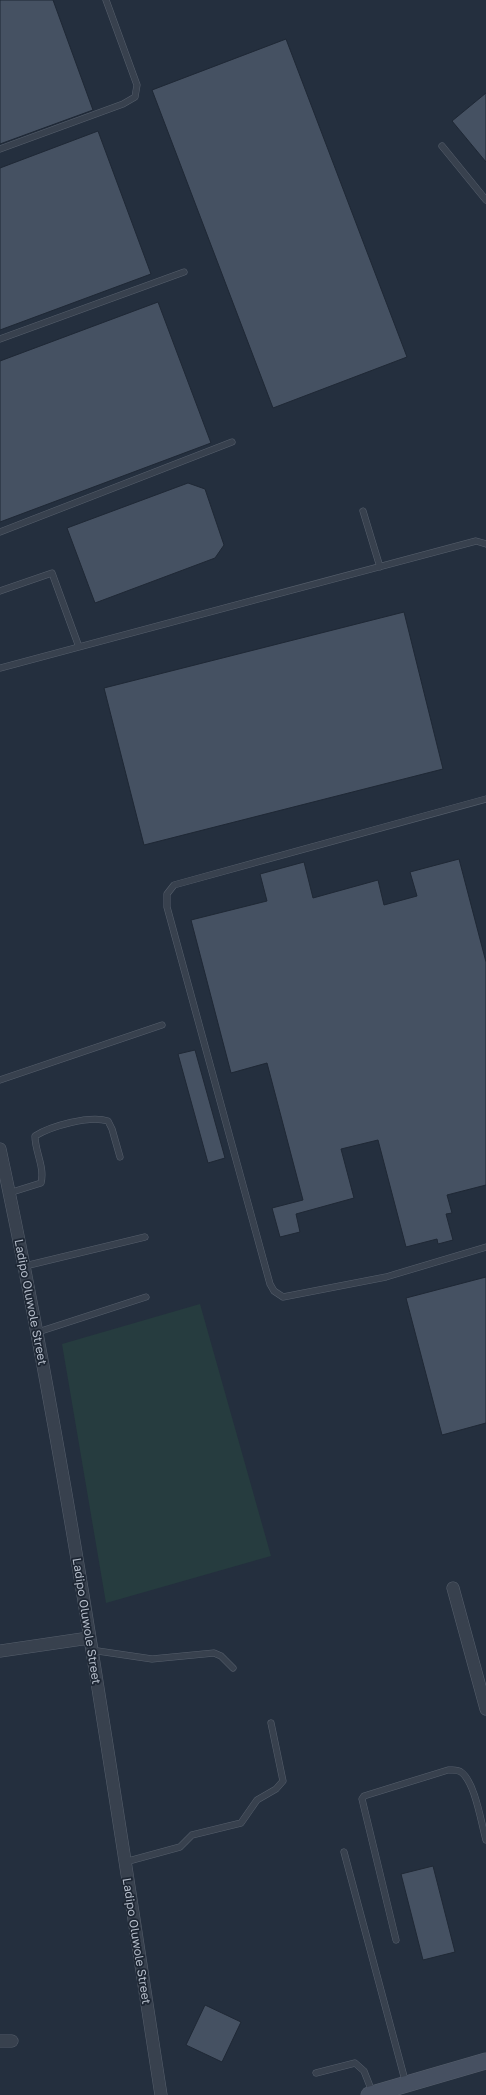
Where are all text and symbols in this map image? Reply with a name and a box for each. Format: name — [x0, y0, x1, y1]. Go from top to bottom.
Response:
street label: Ladipo Oluwole Street — [11, 1238, 51, 1366]
street label: Ladipo Oluwole Street — [70, 1557, 104, 1686]
street label: Ladipo Oluwole Street — [120, 1877, 154, 2006]

